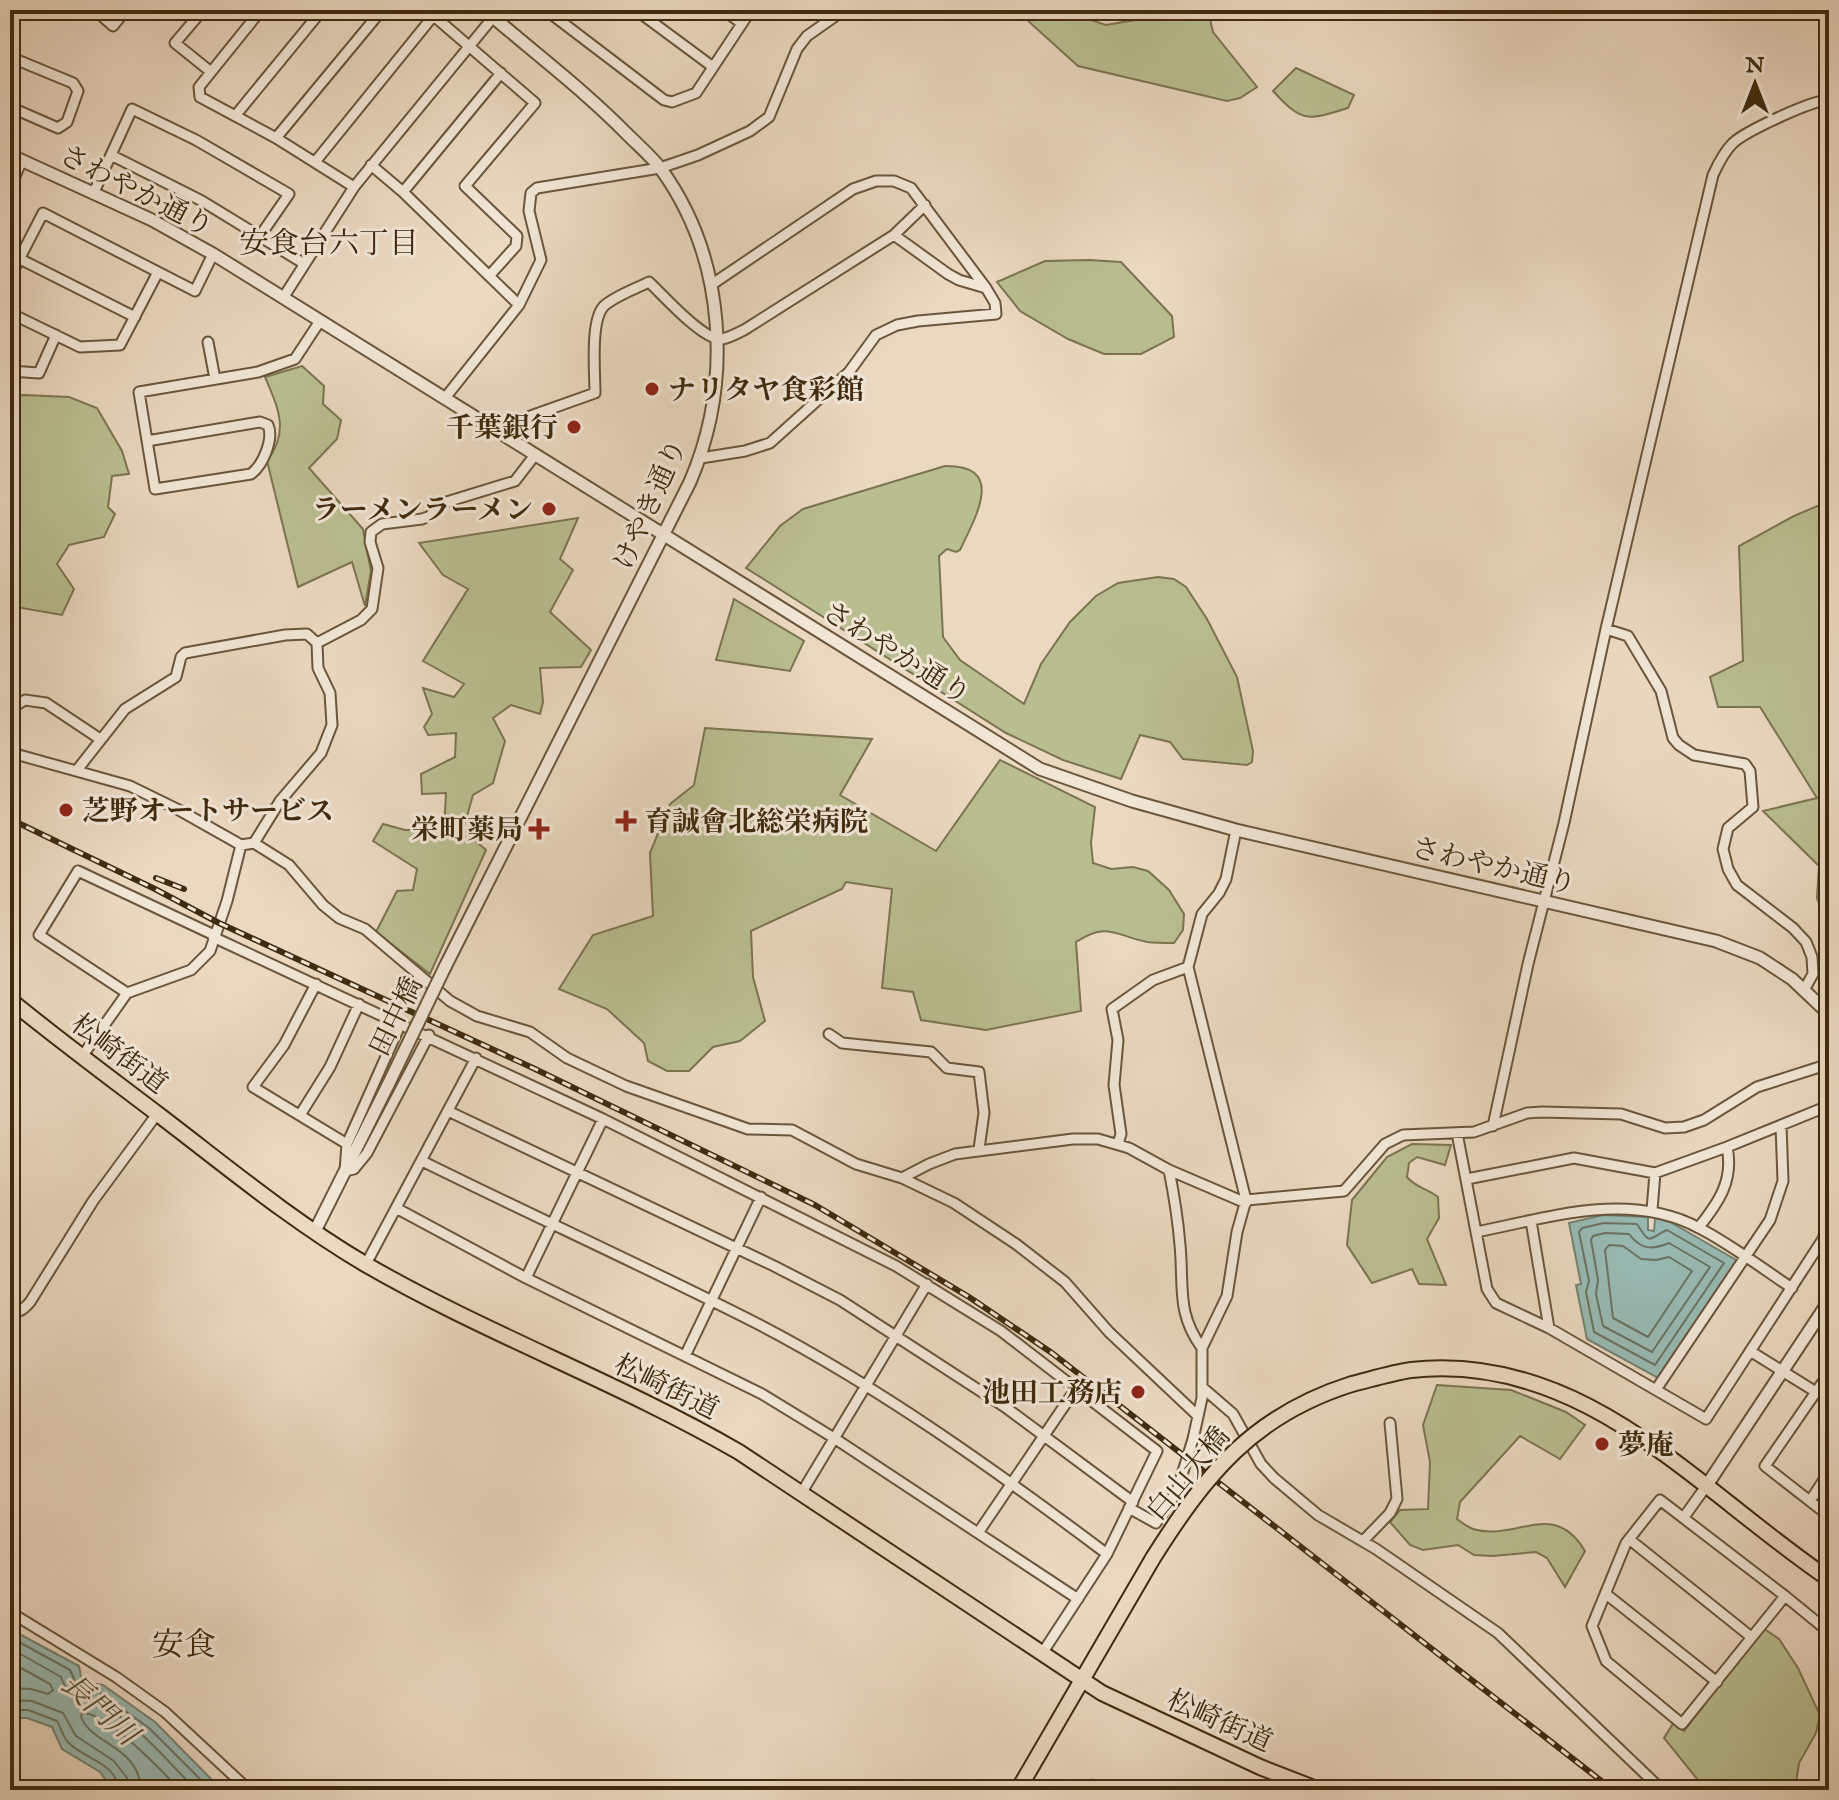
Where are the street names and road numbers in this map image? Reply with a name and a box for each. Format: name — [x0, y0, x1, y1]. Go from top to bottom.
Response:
street label: さわやか通り — [53, 138, 219, 246]
street label: けやき通り — [607, 434, 696, 576]
street label: さわやか通り — [815, 595, 976, 713]
street label: さわやか通り — [1408, 831, 1579, 903]
street label: 田中橋 — [363, 972, 431, 1063]
street label: 松崎街道 — [63, 1007, 174, 1103]
street label: 松崎街道 — [608, 1348, 724, 1429]
street label: 白山大橋 — [1140, 1420, 1238, 1529]
street label: 松崎街道 — [1161, 1684, 1277, 1761]

